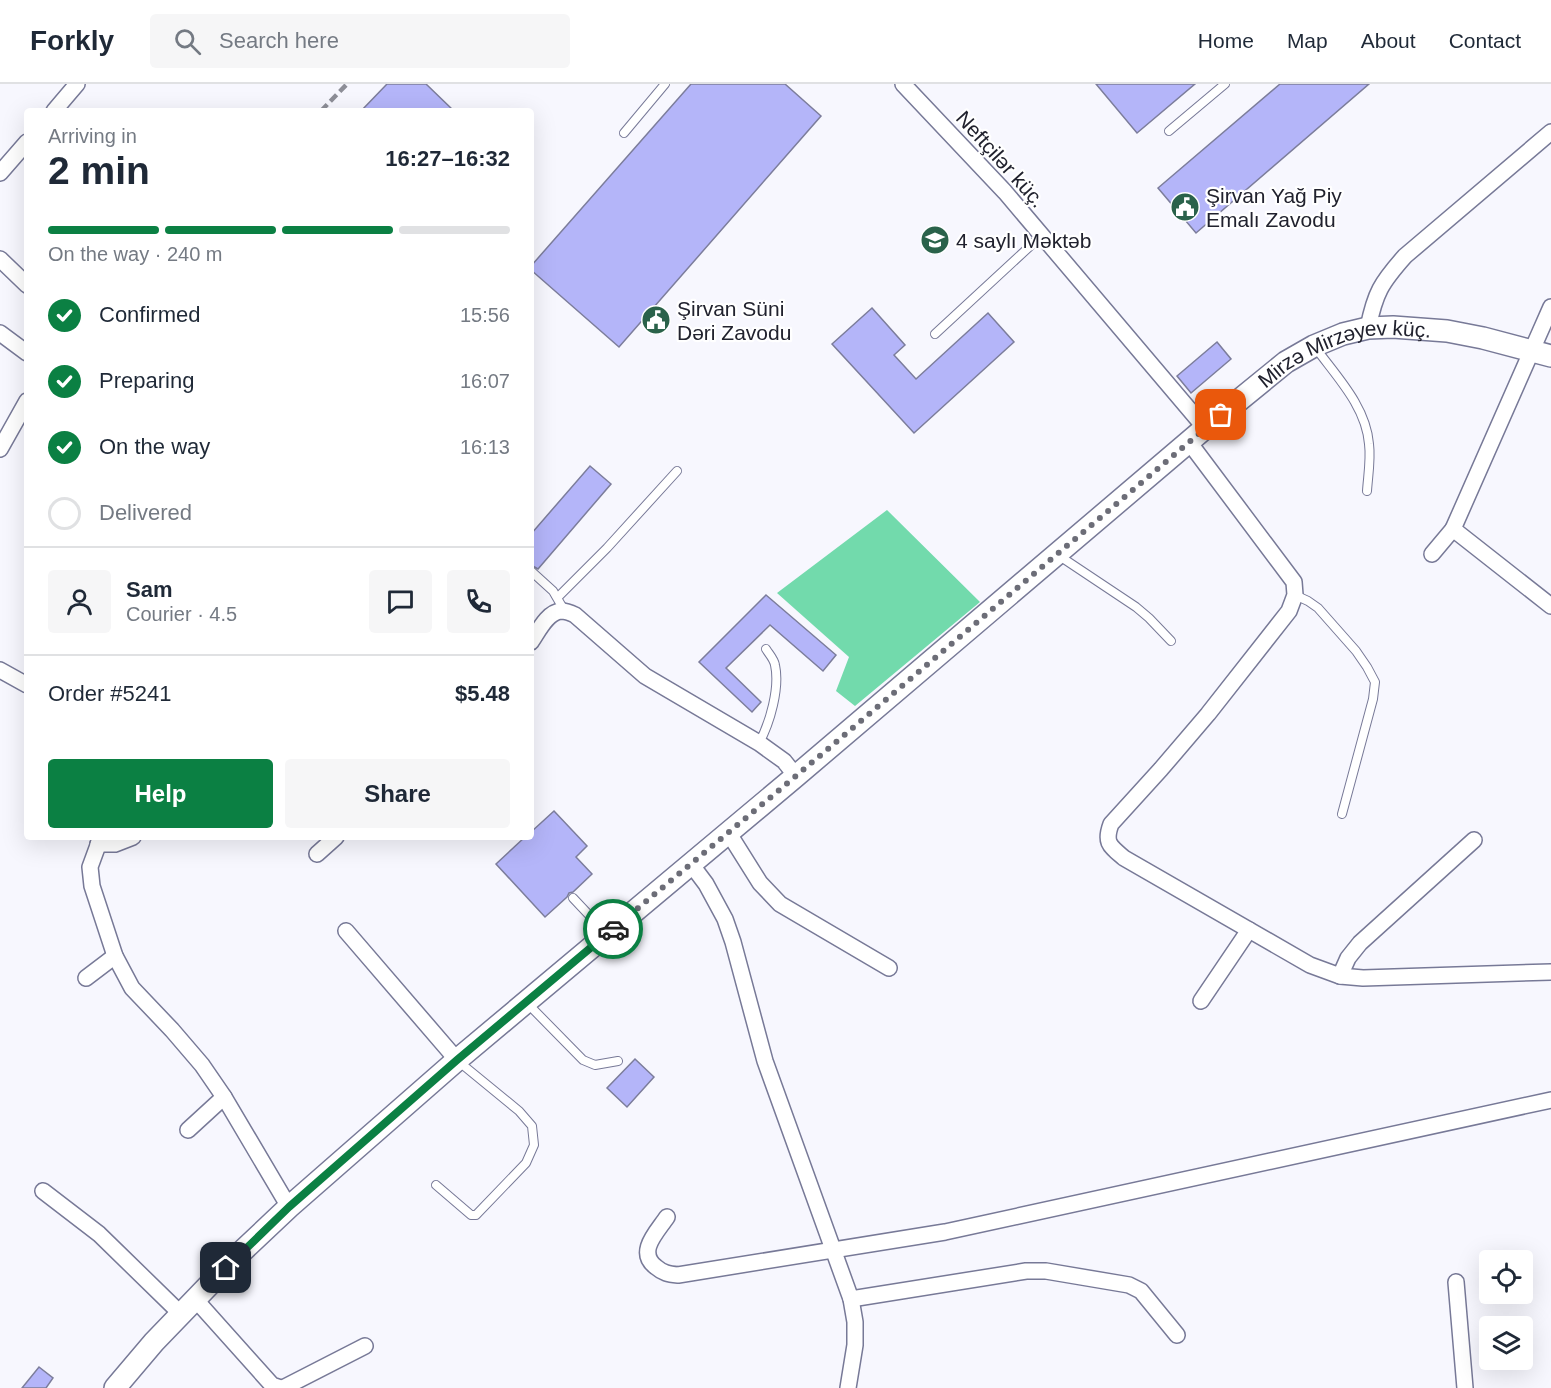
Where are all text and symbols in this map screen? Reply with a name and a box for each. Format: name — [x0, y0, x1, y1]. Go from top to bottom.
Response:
search box — [150, 14, 570, 68]
text: Forkly — [30, 25, 114, 56]
icon: search — [171, 25, 204, 58]
text: Search here — [219, 28, 339, 53]
text: Home — [1198, 29, 1254, 52]
text: Map — [1287, 29, 1328, 52]
text: About — [1361, 29, 1416, 52]
text: Contact — [1449, 29, 1521, 52]
street label: Neftçilər küç. — [952, 106, 1050, 212]
text: Arriving in — [48, 125, 137, 147]
text: 16:27–16:32 — [385, 146, 510, 171]
text: 2 min — [48, 149, 150, 192]
place label: Şirvan Yağ Piy Emalı Zavodu — [1206, 184, 1342, 231]
public building icon: Şirvan Yağ Piy Emalı Zavodu — [1169, 191, 1201, 223]
school or university icon: 4 saylı Məktəb — [919, 224, 951, 256]
place label: 4 saylı Məktəb — [956, 229, 1091, 252]
text: On the way · 240 m — [48, 243, 223, 265]
place label: Şirvan Süni Dəri Zavodu — [677, 297, 791, 344]
icon: check — [48, 299, 81, 332]
text: Confirmed — [99, 302, 200, 327]
text: 15:56 — [460, 304, 510, 326]
public building icon: Şirvan Süni Dəri Zavodu — [640, 304, 672, 336]
street label: Mirzə Mirzəyev küç. — [1253, 316, 1432, 392]
icon: check — [48, 365, 81, 398]
text: Preparing — [99, 368, 194, 393]
text: 16:07 — [460, 370, 510, 392]
pin — [1195, 389, 1246, 440]
icon: bag — [1204, 398, 1237, 431]
icon: check — [48, 431, 81, 464]
text: On the way — [99, 434, 210, 459]
text: 16:13 — [460, 436, 510, 458]
text: Delivered — [99, 500, 192, 525]
button: person — [48, 570, 111, 633]
button: chat — [369, 570, 432, 633]
button: phone — [447, 570, 510, 633]
text: Sam — [126, 577, 172, 602]
text: Courier · 4.5 — [126, 603, 237, 625]
text: Order #5241 — [48, 681, 172, 706]
text: $5.48 — [455, 681, 510, 706]
button: Help — [48, 759, 273, 828]
button: Share — [285, 759, 510, 828]
courier — [583, 899, 643, 959]
icon: car — [597, 913, 630, 946]
pin — [200, 1242, 251, 1293]
map controls — [1479, 1250, 1533, 1370]
button: locate — [1479, 1250, 1533, 1304]
icon: home — [209, 1251, 242, 1284]
button: layers — [1479, 1316, 1533, 1370]

